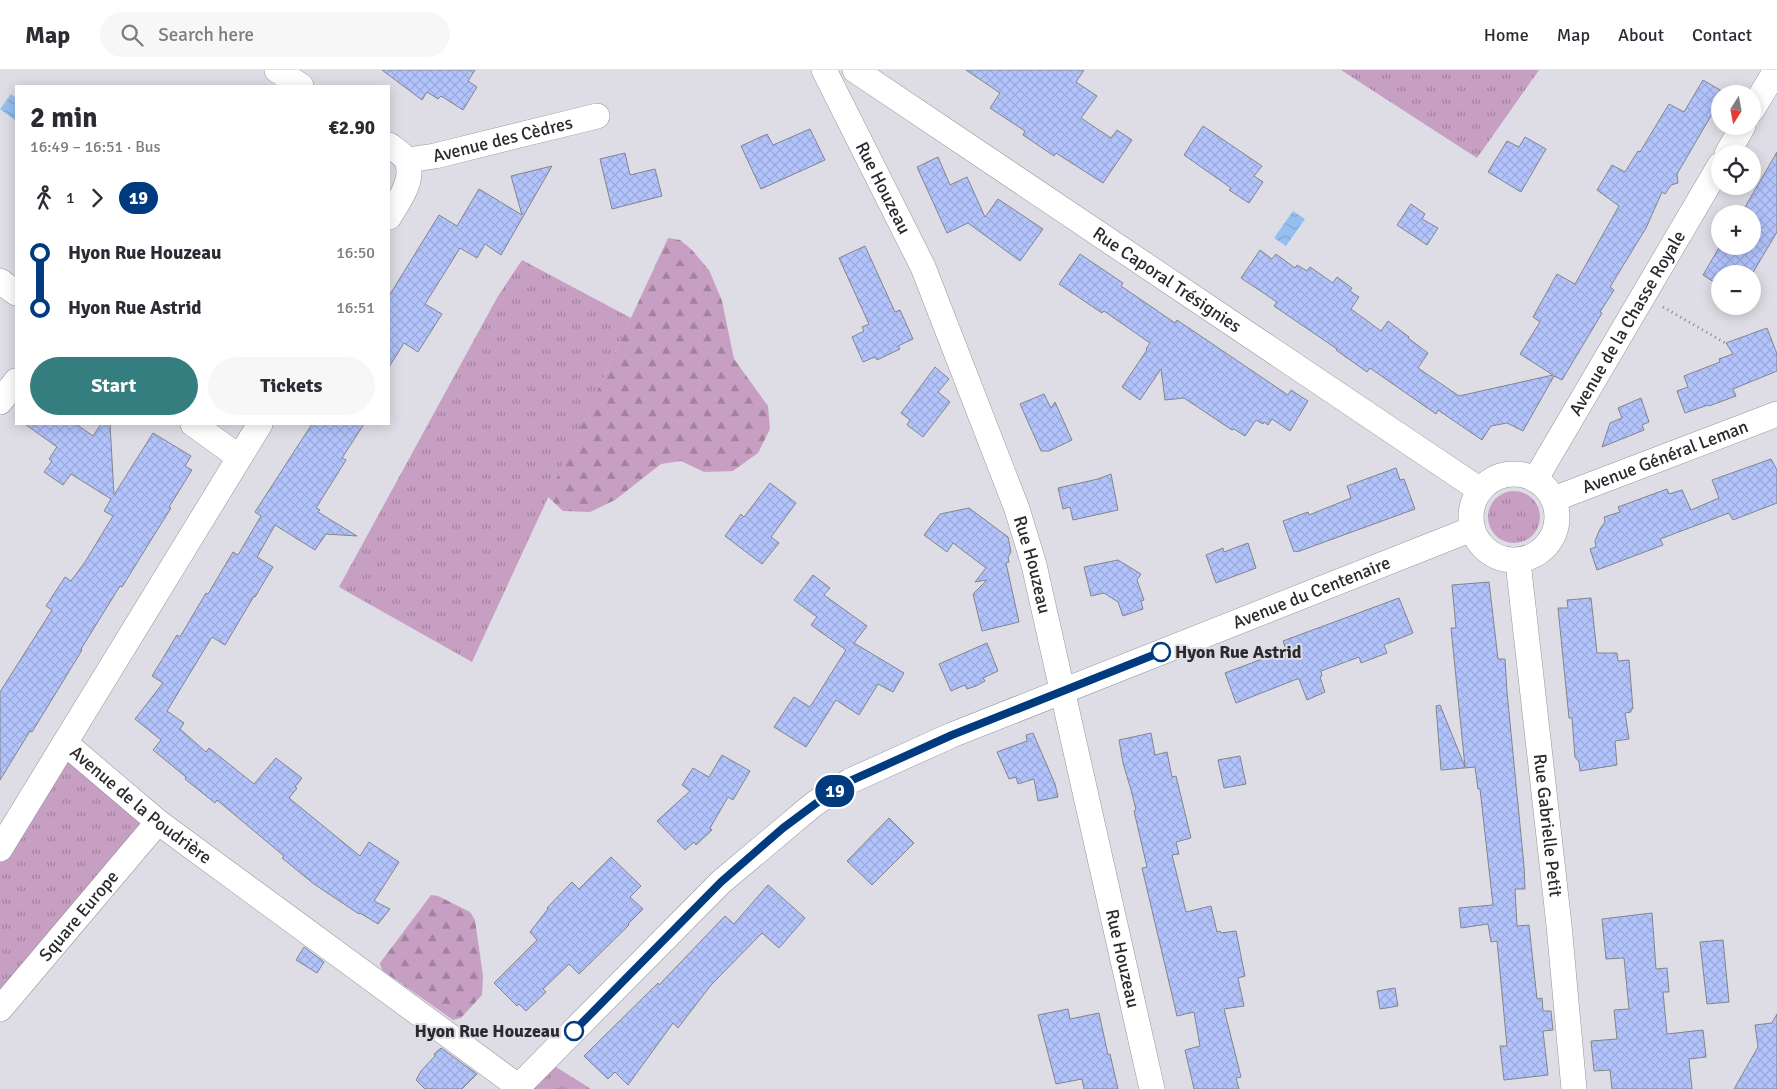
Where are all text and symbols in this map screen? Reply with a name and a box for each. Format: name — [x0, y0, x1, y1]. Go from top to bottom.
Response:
search box — [100, 12, 450, 57]
text: Map — [25, 20, 70, 50]
icon: search — [118, 21, 146, 49]
text: Search here — [158, 23, 254, 47]
text: Home — [1484, 24, 1529, 46]
text: Map — [1557, 24, 1590, 46]
text: About — [1618, 24, 1664, 46]
text: Contact — [1692, 24, 1752, 46]
north arrow — [1711, 85, 1761, 135]
map controls — [1711, 85, 1761, 315]
text: 2 min — [30, 101, 98, 135]
street label: Avenue des Cèdres — [431, 111, 575, 167]
text: €2.90 — [329, 116, 375, 140]
text: 16:49 – 16:51 · Bus — [30, 137, 161, 157]
street label: Rue Houzeau — [851, 138, 916, 238]
button: locate — [1711, 145, 1761, 195]
icon: walk — [30, 184, 58, 212]
icon: forward — [83, 184, 111, 212]
text: 19 — [129, 187, 148, 209]
text: 1 — [66, 188, 75, 208]
button: + — [1711, 205, 1761, 255]
street label: Rue Caporal Trésignies — [1089, 222, 1246, 337]
street label: Avenue de la Chasse Royale — [1564, 227, 1690, 420]
text: Hyon Rue Houzeau — [68, 241, 221, 265]
text: 16:50 — [336, 243, 375, 263]
button: − — [1711, 265, 1761, 315]
text: Hyon Rue Astrid — [68, 296, 202, 320]
text: 16:51 — [336, 298, 375, 318]
button: Start — [30, 357, 198, 415]
button: Tickets — [208, 357, 375, 415]
street label: Avenue Général Leman — [1579, 415, 1751, 498]
street label: Rue Houzeau — [1009, 513, 1056, 616]
street label: Avenue du Centenaire — [1230, 551, 1393, 634]
place label: Hyon Rue Astrid — [1175, 641, 1302, 663]
marker: Hyon Rue Astrid — [1151, 642, 1171, 662]
street label: Avenue de la Poudrière — [66, 741, 216, 869]
street label: Rue Gabrielle Petit — [1529, 753, 1567, 898]
line badge: 19 — [812, 775, 858, 807]
text: 19 — [825, 780, 845, 802]
street label: Square Europe — [34, 866, 123, 966]
street label: Rue Houzeau — [1101, 907, 1144, 1010]
place label: Hyon Rue Houzeau — [415, 1020, 560, 1042]
marker: Hyon Rue Houzeau — [564, 1021, 584, 1041]

